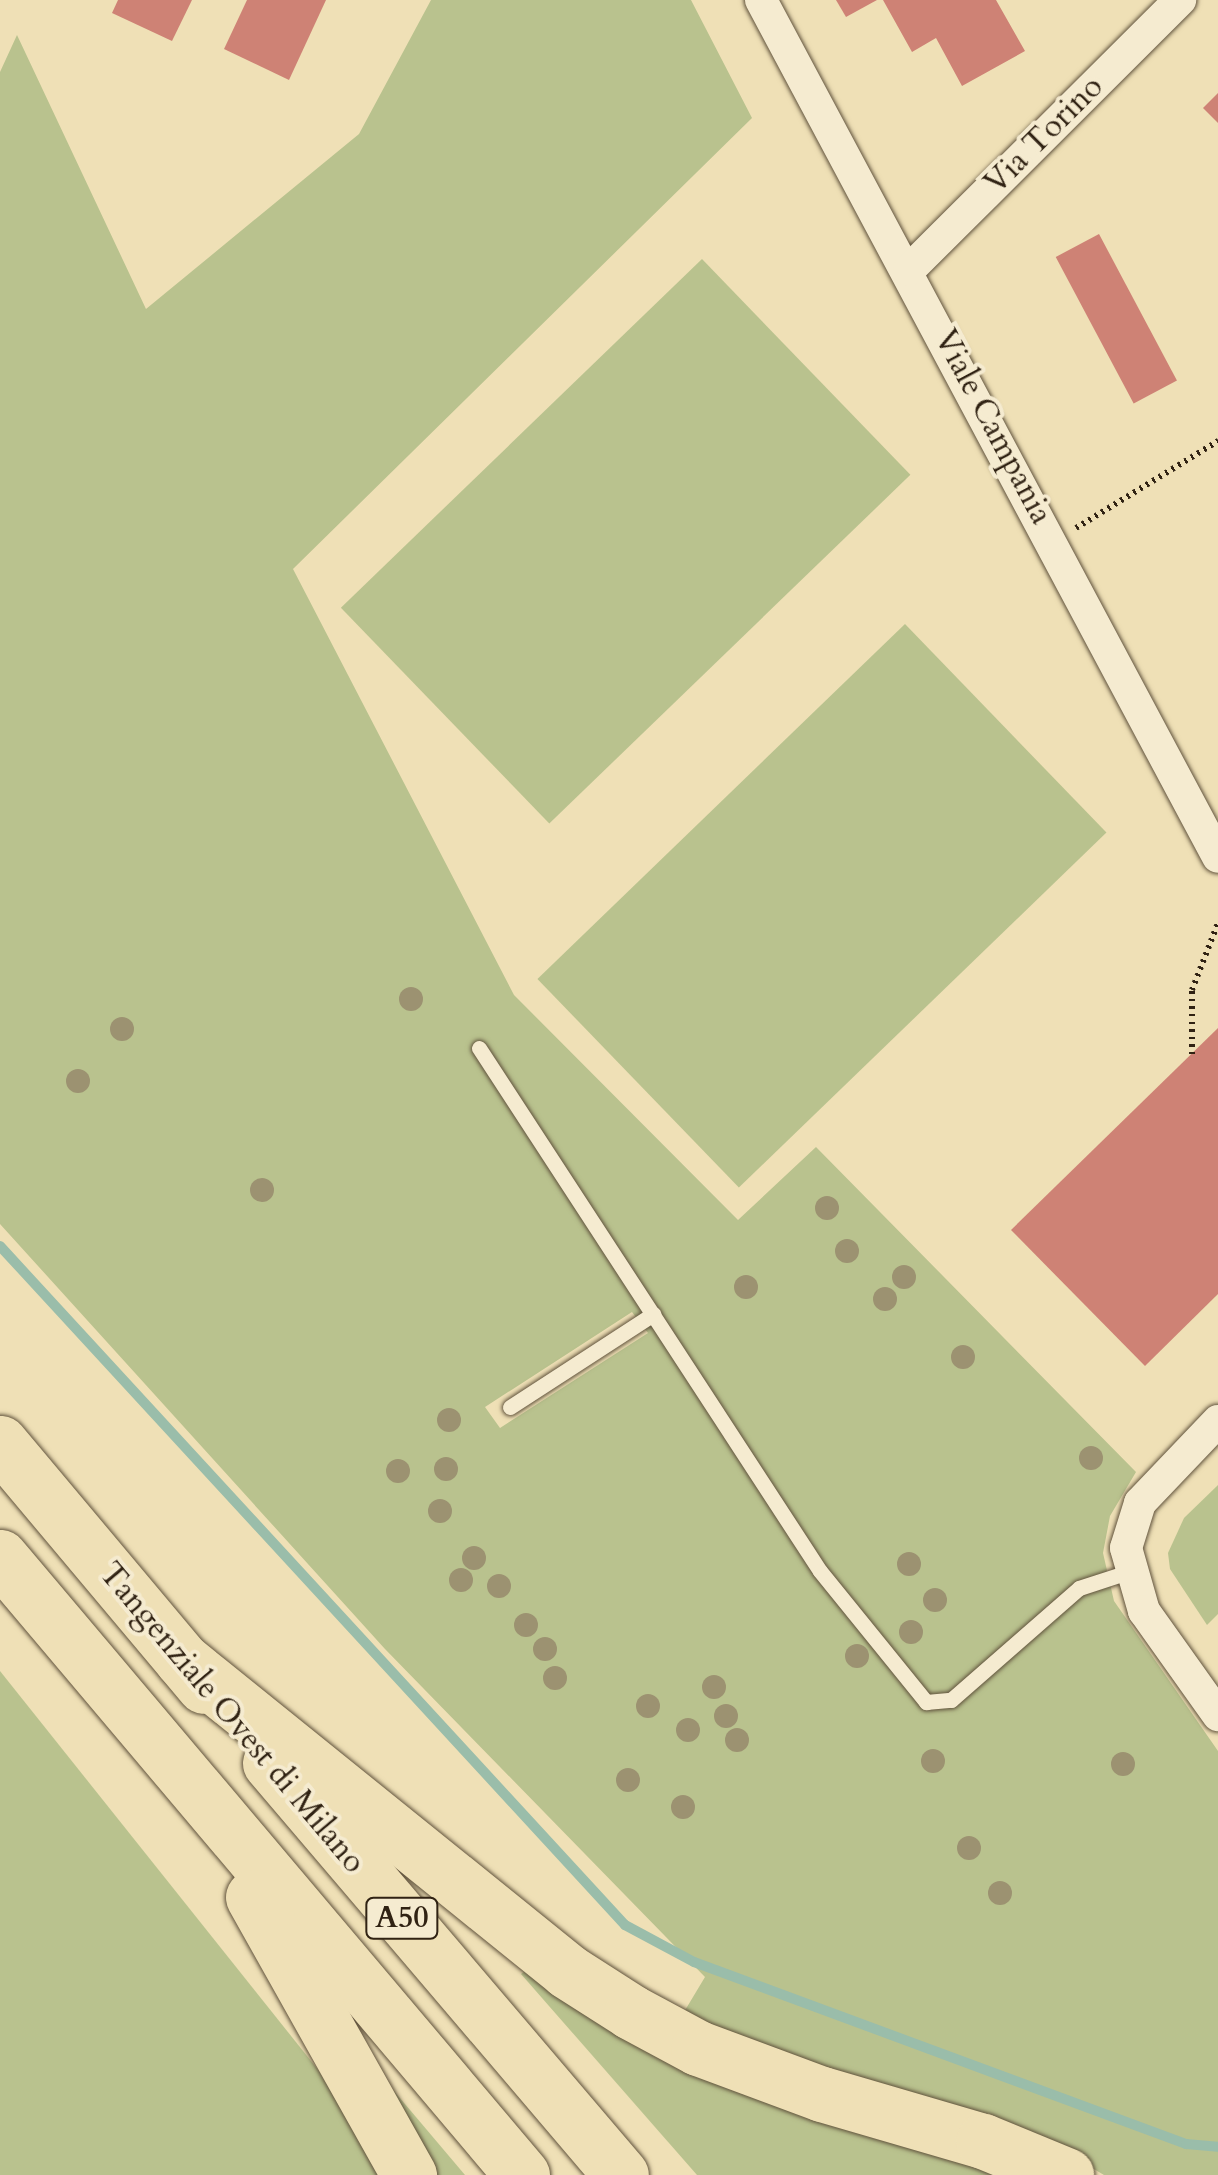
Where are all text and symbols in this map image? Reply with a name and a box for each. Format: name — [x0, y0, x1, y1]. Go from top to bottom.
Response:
street label: Via Torino — [977, 68, 1111, 202]
street label: Viale Campania — [926, 323, 1060, 531]
street label: Tangenziale Ovest di Milano — [91, 1555, 373, 1881]
road number: A50 — [364, 1893, 440, 1943]

